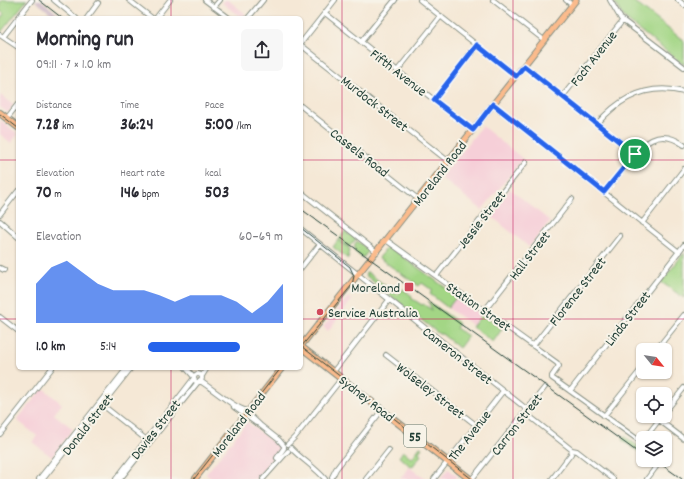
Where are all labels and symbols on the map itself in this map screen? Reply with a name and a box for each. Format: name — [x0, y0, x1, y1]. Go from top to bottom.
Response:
street label: Foch Avenue — [566, 27, 623, 91]
street label: Fifth Avenue — [365, 45, 430, 102]
street label: Murdock Street — [336, 72, 412, 137]
street label: Cassels Road — [325, 124, 393, 183]
street label: Moreland Road — [409, 137, 473, 211]
pin — [618, 137, 652, 171]
street label: Jessie Street — [453, 187, 512, 254]
street label: Hall Street — [505, 227, 556, 285]
street label: Florence Street — [545, 254, 612, 331]
street label: Station Street — [441, 278, 515, 338]
place label: Moreland — [351, 279, 400, 299]
marker: Moreland — [403, 281, 415, 293]
street label: Linda Street — [601, 287, 657, 351]
place label: Service Australia — [328, 304, 418, 324]
marker: Service Australia — [315, 307, 325, 317]
street label: Cameron Street — [417, 323, 496, 390]
north arrow — [636, 343, 672, 379]
street label: Wolseley Street — [391, 358, 468, 425]
street label: Sydney Road — [334, 371, 398, 428]
street label: Moreland Road — [208, 388, 272, 462]
street label: Donald Street — [58, 390, 119, 460]
street label: Carron Street — [487, 390, 548, 460]
street label: Davies Street — [127, 396, 186, 465]
street label: The Avenue — [444, 407, 497, 466]
road number: 55 — [404, 425, 426, 447]

